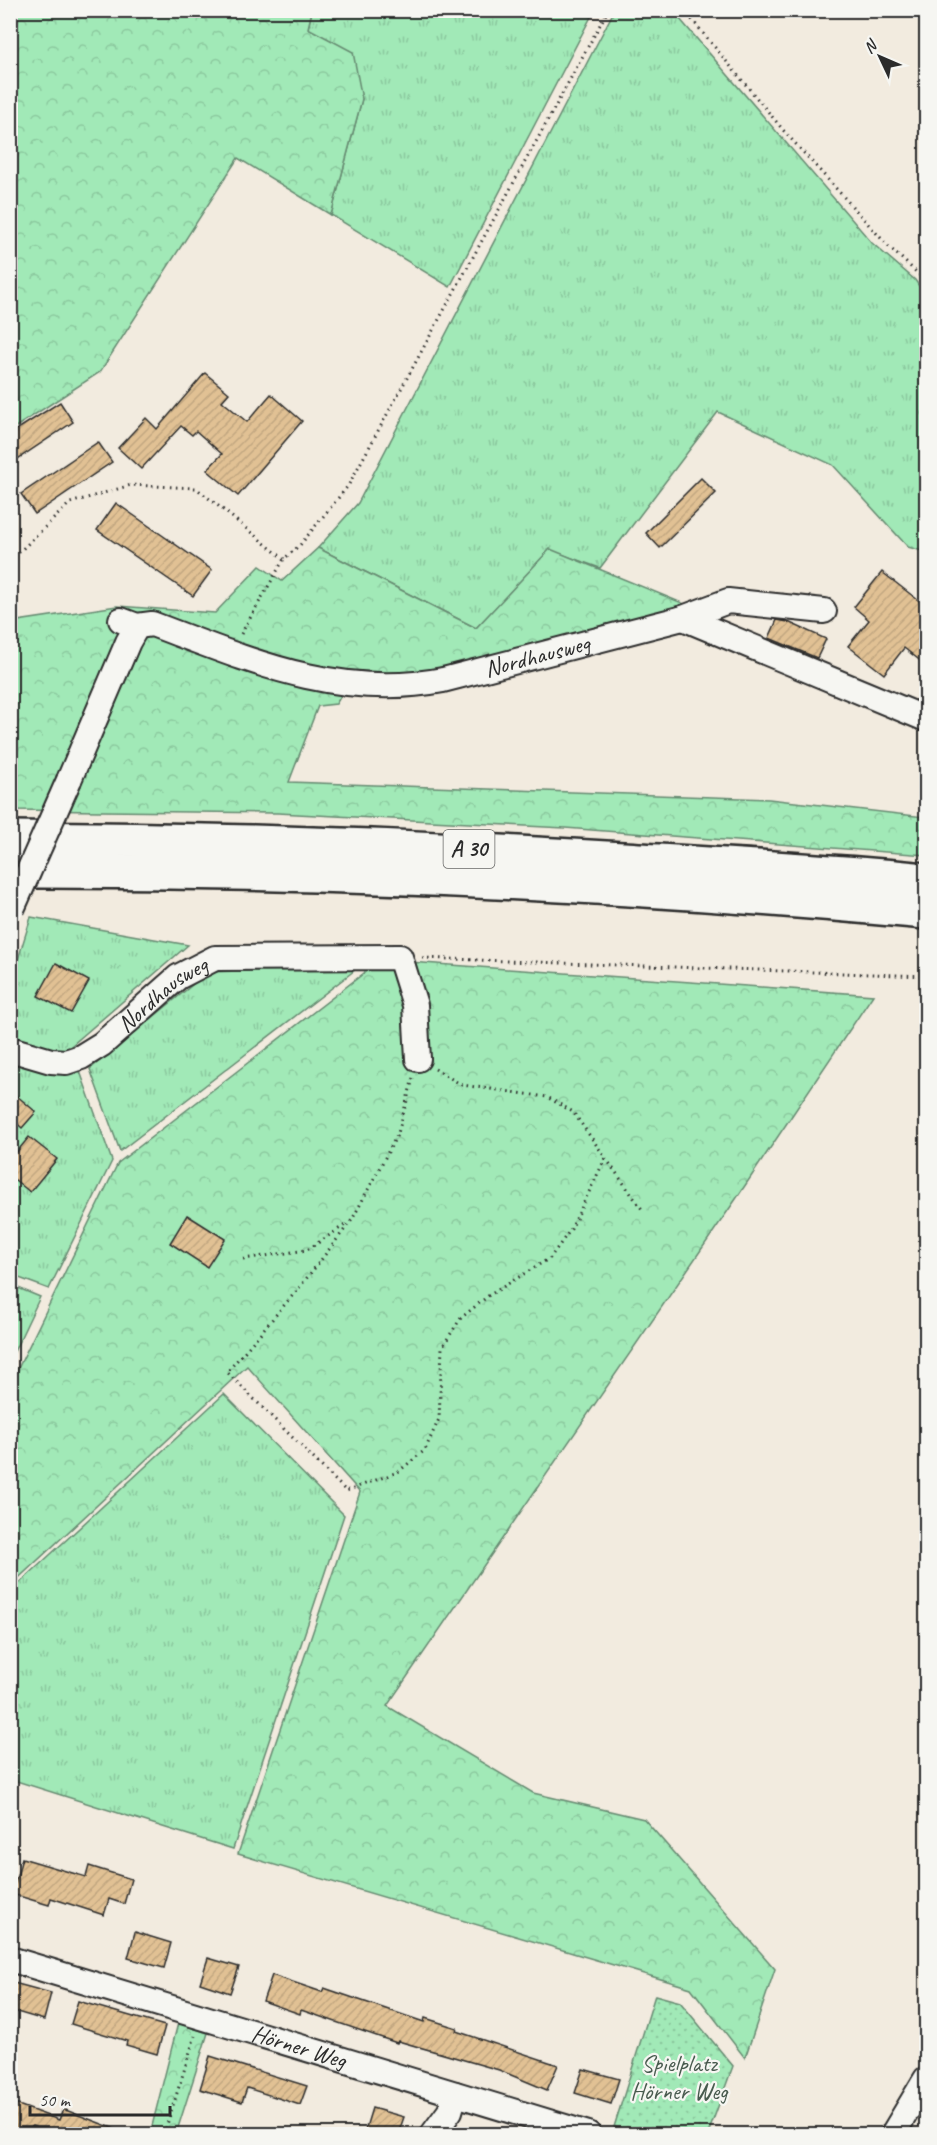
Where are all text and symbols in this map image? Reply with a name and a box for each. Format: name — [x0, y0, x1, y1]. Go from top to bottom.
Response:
north arrow — [850, 27, 910, 87]
text: N — [859, 35, 883, 58]
street label: Nordhausweg — [481, 627, 594, 684]
road number: A 30 — [444, 830, 494, 868]
street label: Nordhausweg — [111, 949, 214, 1039]
street label: Hörner Weg — [248, 2018, 351, 2075]
park label: Spielplatz Hörner Weg — [630, 2048, 729, 2106]
scale bar — [30, 2079, 170, 2117]
text: 50 m — [39, 2089, 72, 2111]

